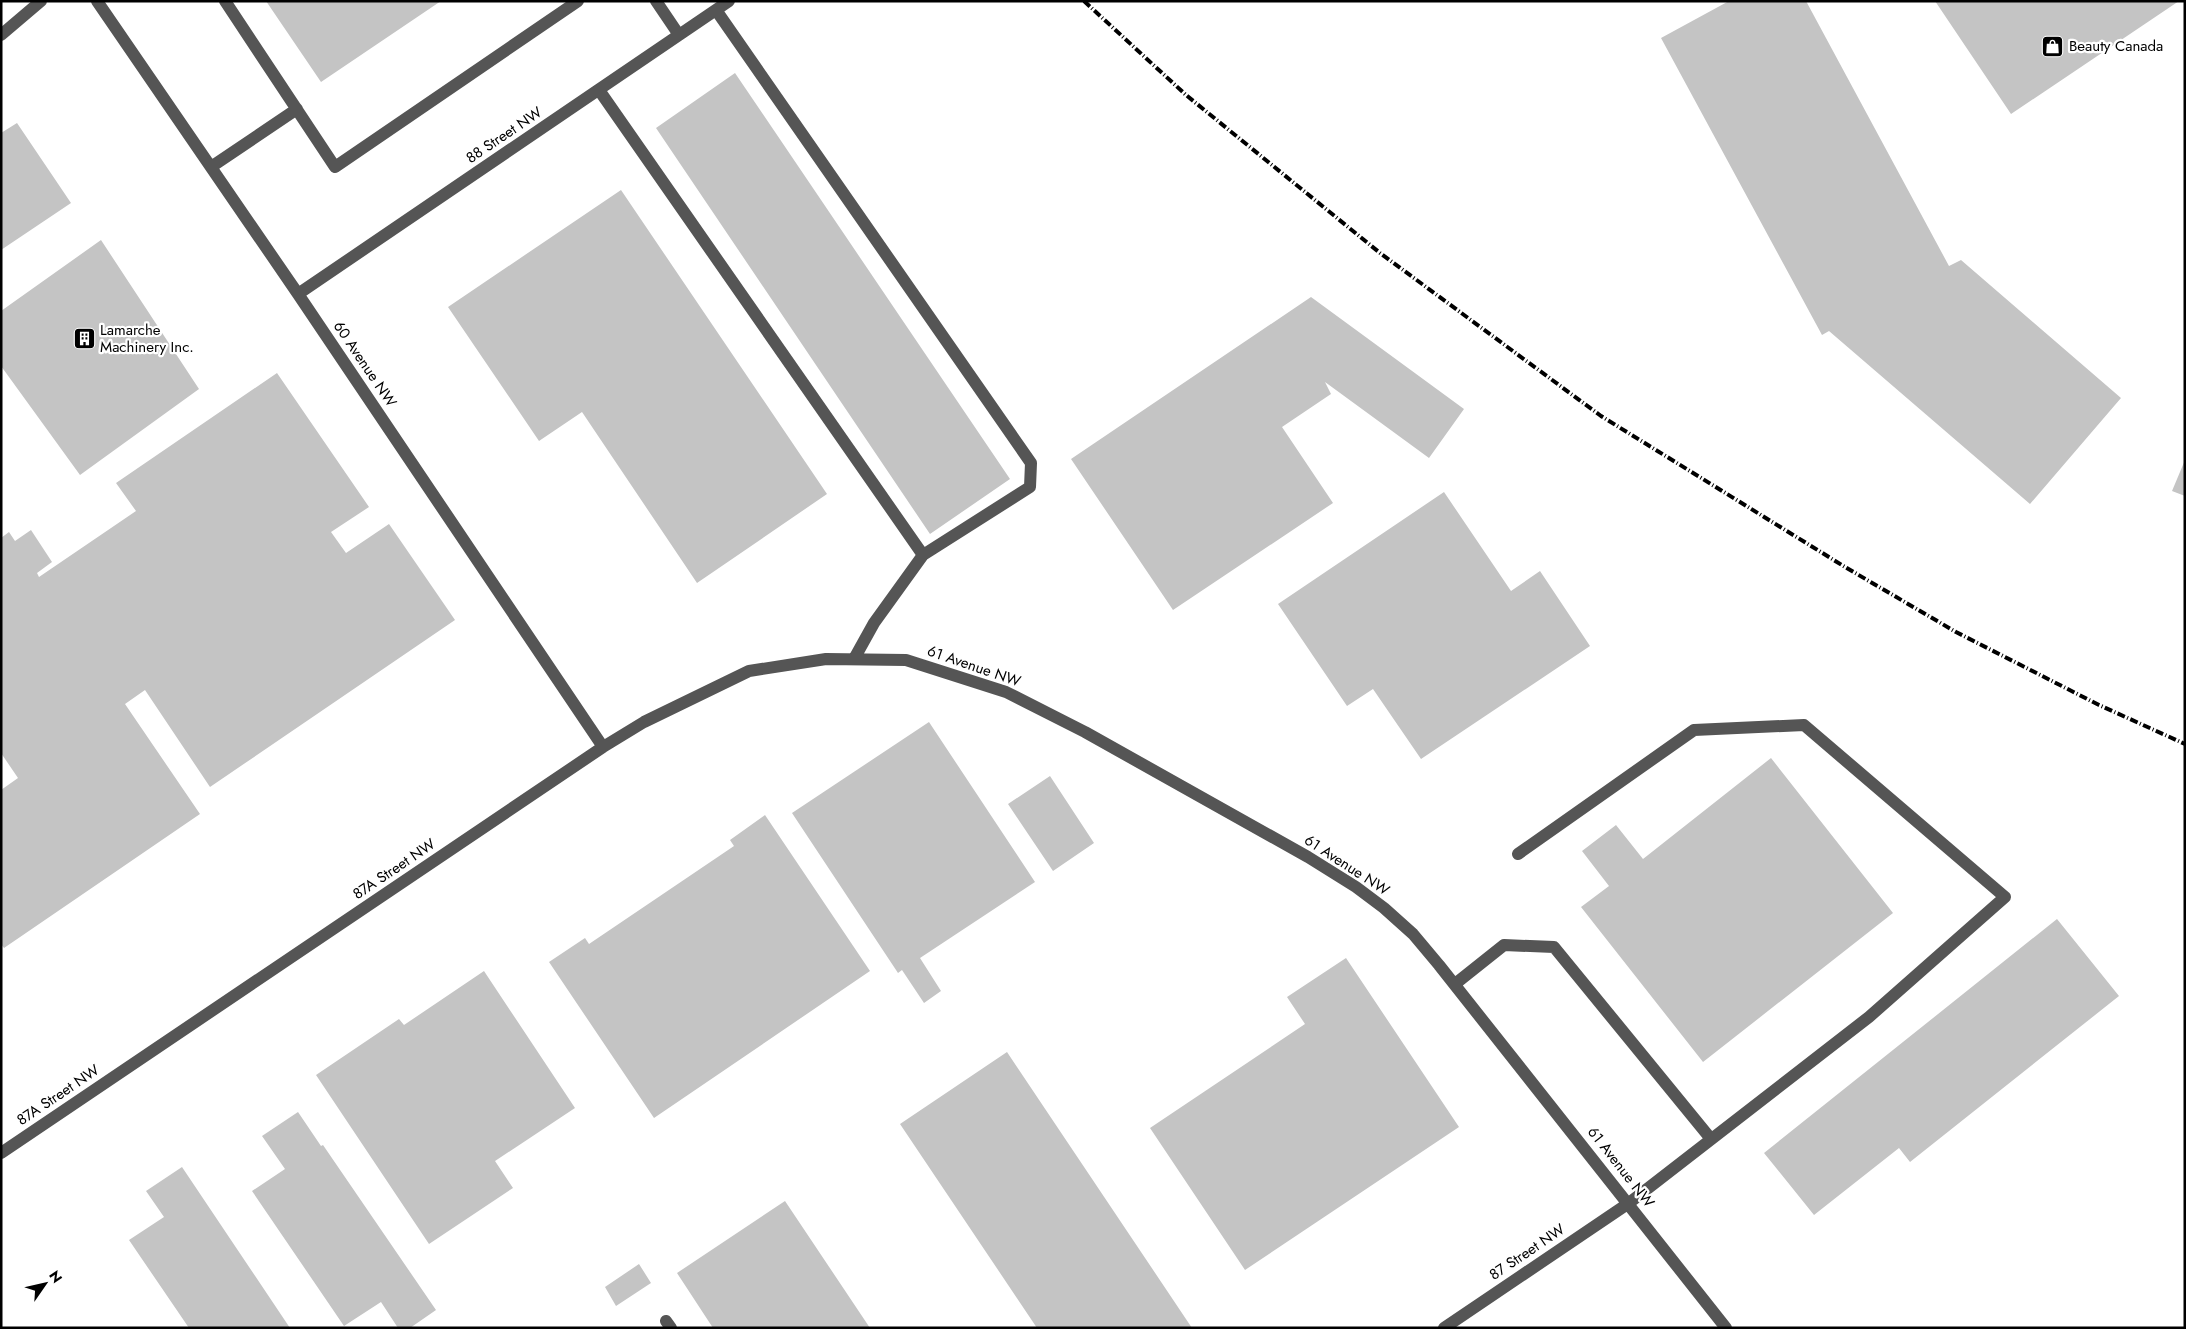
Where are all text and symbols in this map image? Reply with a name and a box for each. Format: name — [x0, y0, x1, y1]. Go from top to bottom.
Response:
shop icon: Beauty Canada — [2041, 34, 2065, 58]
place label: Beauty Canada — [2069, 35, 2163, 57]
street label: 88 Street NW — [462, 101, 547, 169]
street label: 60 Avenue NW — [328, 316, 402, 412]
place label: Lamarche Machinery Inc. — [100, 319, 194, 358]
building icon: Lamarche Machinery Inc. — [72, 327, 96, 351]
street label: 61 Avenue NW — [924, 640, 1024, 692]
street label: 61 Avenue NW — [1300, 829, 1394, 901]
street label: 87A Street NW — [348, 833, 440, 905]
street label: 87A Street NW — [12, 1059, 104, 1131]
street label: 61 Avenue NW — [1582, 1122, 1660, 1212]
street label: 87 Street NW — [1485, 1218, 1569, 1285]
north arrow — [20, 1259, 70, 1309]
text: N — [44, 1267, 67, 1287]

